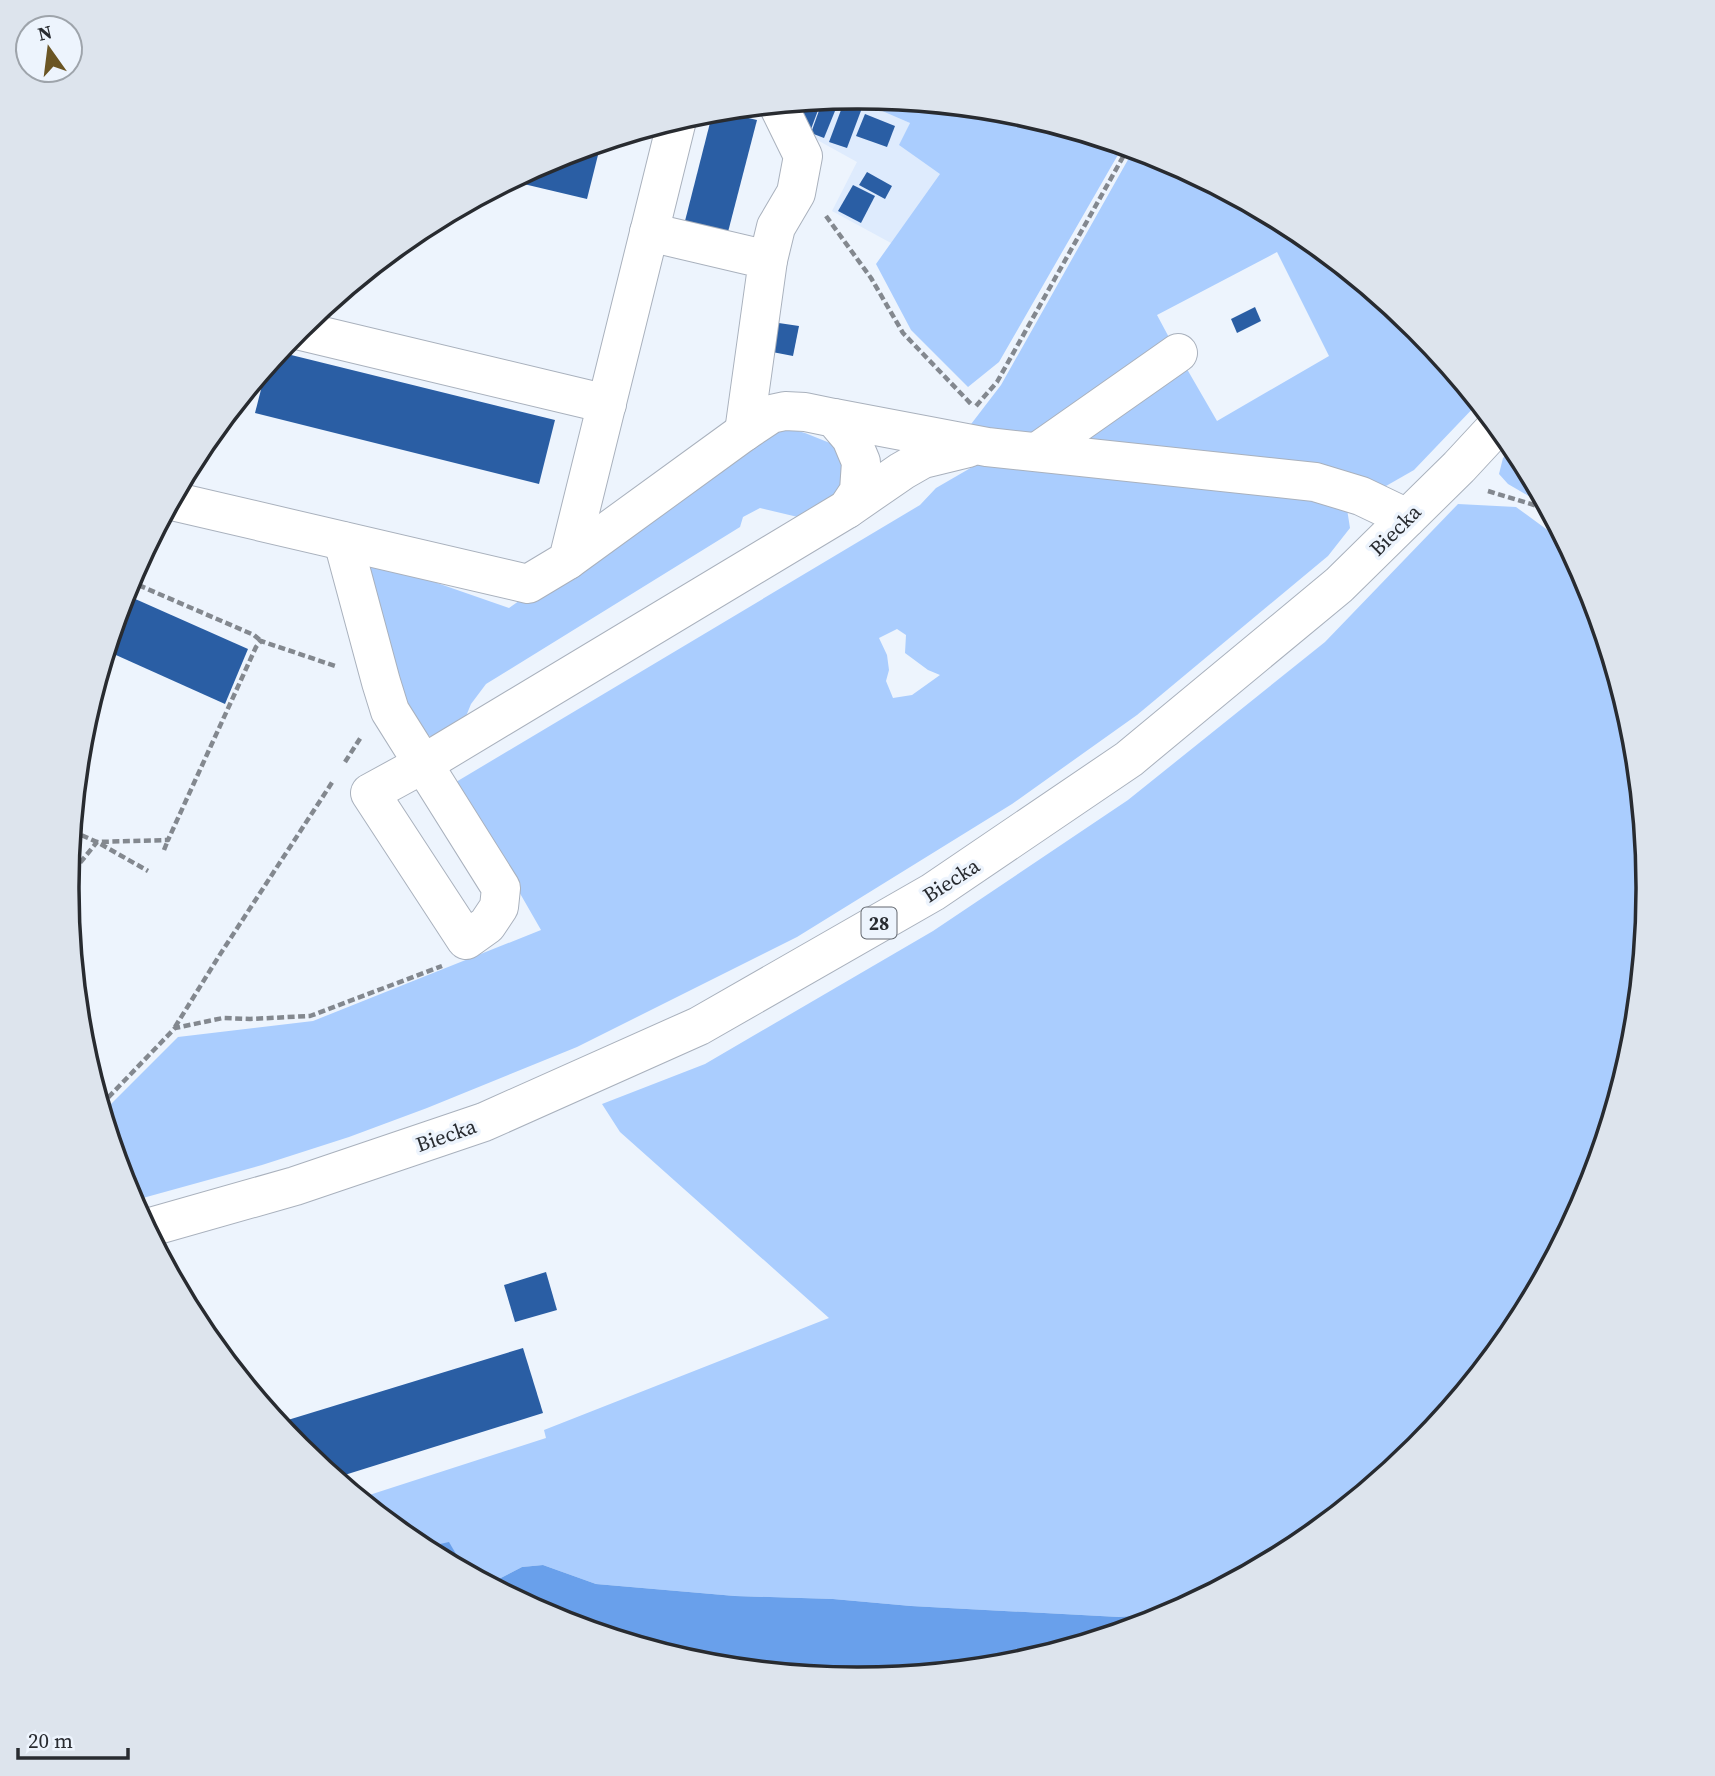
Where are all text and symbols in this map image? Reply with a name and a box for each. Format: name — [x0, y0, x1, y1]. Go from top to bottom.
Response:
north arrow — [14, 14, 84, 84]
text: N — [35, 18, 55, 47]
street label: Biecka — [1363, 497, 1428, 562]
street label: Biecka — [917, 851, 985, 909]
road number: 28 — [862, 908, 896, 939]
street label: Biecka — [412, 1111, 480, 1159]
scale bar — [18, 1716, 128, 1760]
text: 20 m — [28, 1726, 73, 1755]

